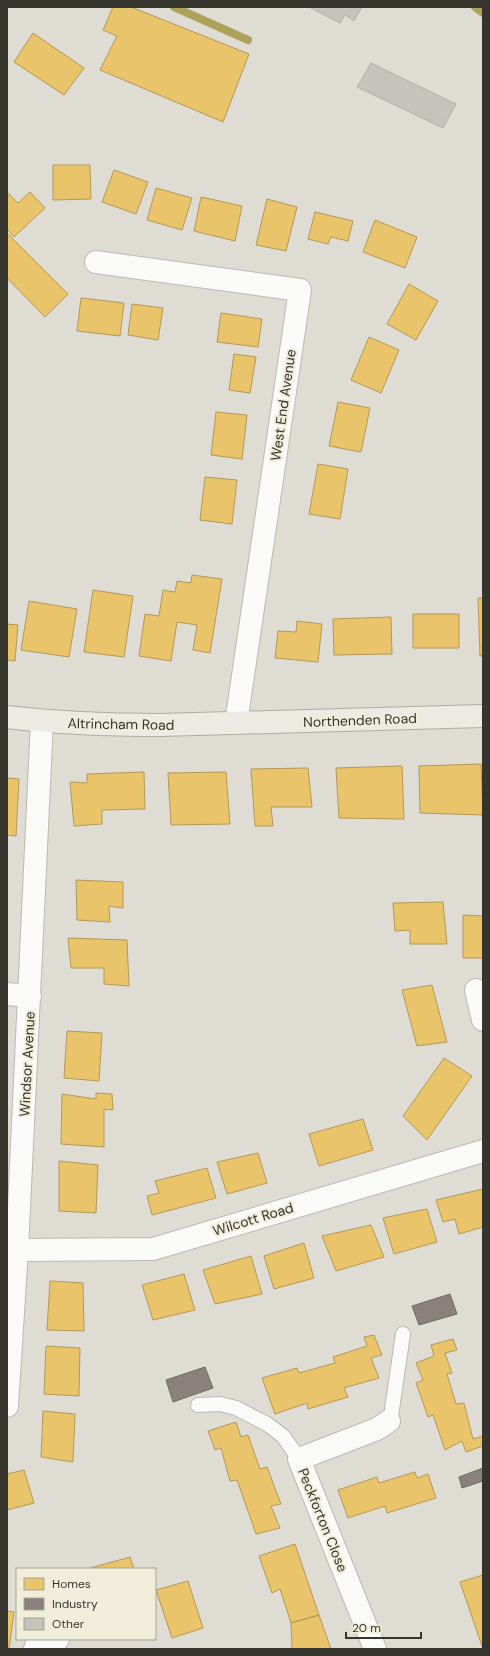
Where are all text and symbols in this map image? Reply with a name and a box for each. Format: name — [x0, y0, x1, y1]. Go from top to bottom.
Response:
street label: West End Avenue — [266, 348, 300, 462]
street label: Northenden Road — [303, 709, 417, 731]
street label: Altrincham Road — [67, 714, 175, 734]
street label: Windsor Avenue — [15, 1011, 39, 1117]
street label: Wilcott Road — [211, 1198, 295, 1240]
street label: Peckforton Close — [294, 1465, 352, 1575]
legend — [16, 1568, 156, 1640]
text: Homes — [52, 1576, 91, 1592]
text: Industry — [52, 1596, 98, 1612]
scale bar — [346, 1614, 421, 1640]
text: Other — [52, 1616, 85, 1632]
text: 20 m — [352, 1620, 381, 1636]

